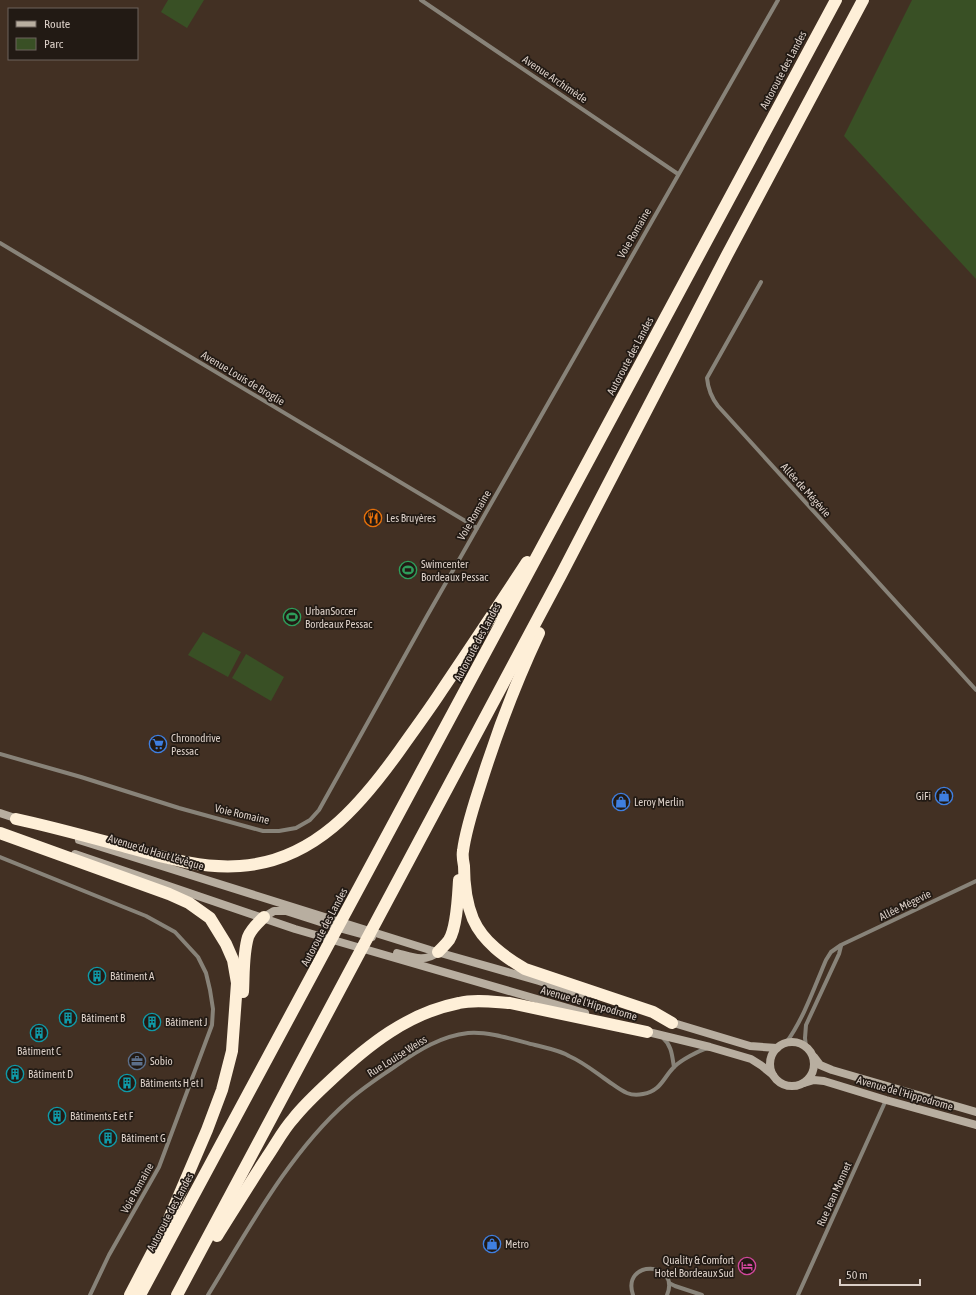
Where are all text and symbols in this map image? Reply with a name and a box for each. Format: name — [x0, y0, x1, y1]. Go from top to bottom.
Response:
legend — [8, 8, 138, 60]
text: Route — [44, 17, 70, 31]
street label: Autoroute des Landes — [757, 29, 809, 111]
text: Parc — [44, 37, 64, 51]
street label: Avenue Archimède — [520, 53, 590, 105]
street label: Voie Romaine — [615, 206, 653, 260]
street label: Autoroute des Landes — [604, 315, 656, 397]
street label: Avenue Louis de Broglie — [199, 348, 287, 408]
street label: Allée de Mégévie — [779, 461, 833, 519]
street label: Voie Romaine — [455, 488, 493, 542]
restaurant icon: Les Bruyères — [363, 508, 383, 528]
place label: Les Bruyères — [386, 512, 436, 524]
place label: Swimcenter Bordeaux Pessac — [421, 558, 489, 583]
sports icon: Swimcenter Bordeaux Pessac — [398, 560, 418, 580]
street label: Autoroute des Landes — [451, 601, 503, 683]
place label: UrbanSoccer Bordeaux Pessac — [305, 605, 373, 630]
sports icon: UrbanSoccer Bordeaux Pessac — [282, 607, 302, 627]
place label: Chronodrive Pessac — [171, 732, 221, 757]
supermarket icon: Chronodrive Pessac — [148, 734, 168, 754]
shop icon: GiFi — [934, 786, 954, 806]
place label: GiFi — [916, 790, 931, 802]
shop icon: Leroy Merlin — [611, 792, 631, 812]
place label: Leroy Merlin — [634, 796, 684, 808]
street label: Voie Romaine — [213, 802, 271, 826]
street label: Avenue du Haut Lévèque — [107, 832, 205, 872]
street label: Autoroute des Landes — [298, 886, 350, 968]
street label: Allée Mègevie — [877, 887, 933, 923]
building icon: Bâtiment A — [87, 966, 107, 986]
place label: Bâtiment A — [110, 970, 155, 982]
street label: Avenue de l'Hippodrome — [540, 984, 638, 1022]
building icon: Bâtiment B — [58, 1008, 78, 1028]
place label: Bâtiment B — [81, 1012, 126, 1024]
building icon: Bâtiment J — [142, 1012, 162, 1032]
place label: Bâtiment J — [165, 1016, 207, 1028]
building icon: Bâtiment C — [29, 1023, 49, 1043]
street label: Rue Louise Weiss — [365, 1033, 429, 1079]
place label: Bâtiment C — [17, 1045, 61, 1057]
office icon: Sobio — [127, 1051, 147, 1071]
place label: Sobio — [150, 1055, 173, 1067]
building icon: Bâtiment D — [5, 1064, 25, 1084]
place label: Bâtiment D — [28, 1068, 73, 1080]
building icon: Bâtiments H et I — [117, 1073, 137, 1093]
street label: Avenue de l'Hippodrome — [856, 1074, 954, 1112]
place label: Bâtiments H et I — [140, 1077, 203, 1089]
building icon: Bâtiments E et F — [47, 1106, 67, 1126]
place label: Bâtiments E et F — [70, 1110, 134, 1122]
building icon: Bâtiment G — [98, 1128, 118, 1148]
place label: Bâtiment G — [121, 1132, 166, 1144]
street label: Rue Jean Monnet — [814, 1160, 854, 1228]
street label: Voie Romaine — [118, 1161, 156, 1215]
street label: Autoroute des Landes — [144, 1171, 196, 1253]
shop icon: Metro — [482, 1234, 502, 1254]
place label: Metro — [505, 1238, 529, 1250]
place label: Quality & Comfort Hotel Bordeaux Sud — [655, 1254, 734, 1279]
hotel icon: Quality & Comfort Hotel Bordeaux Sud — [737, 1256, 757, 1276]
scale bar — [840, 1261, 920, 1287]
text: 50 m — [846, 1268, 868, 1282]

